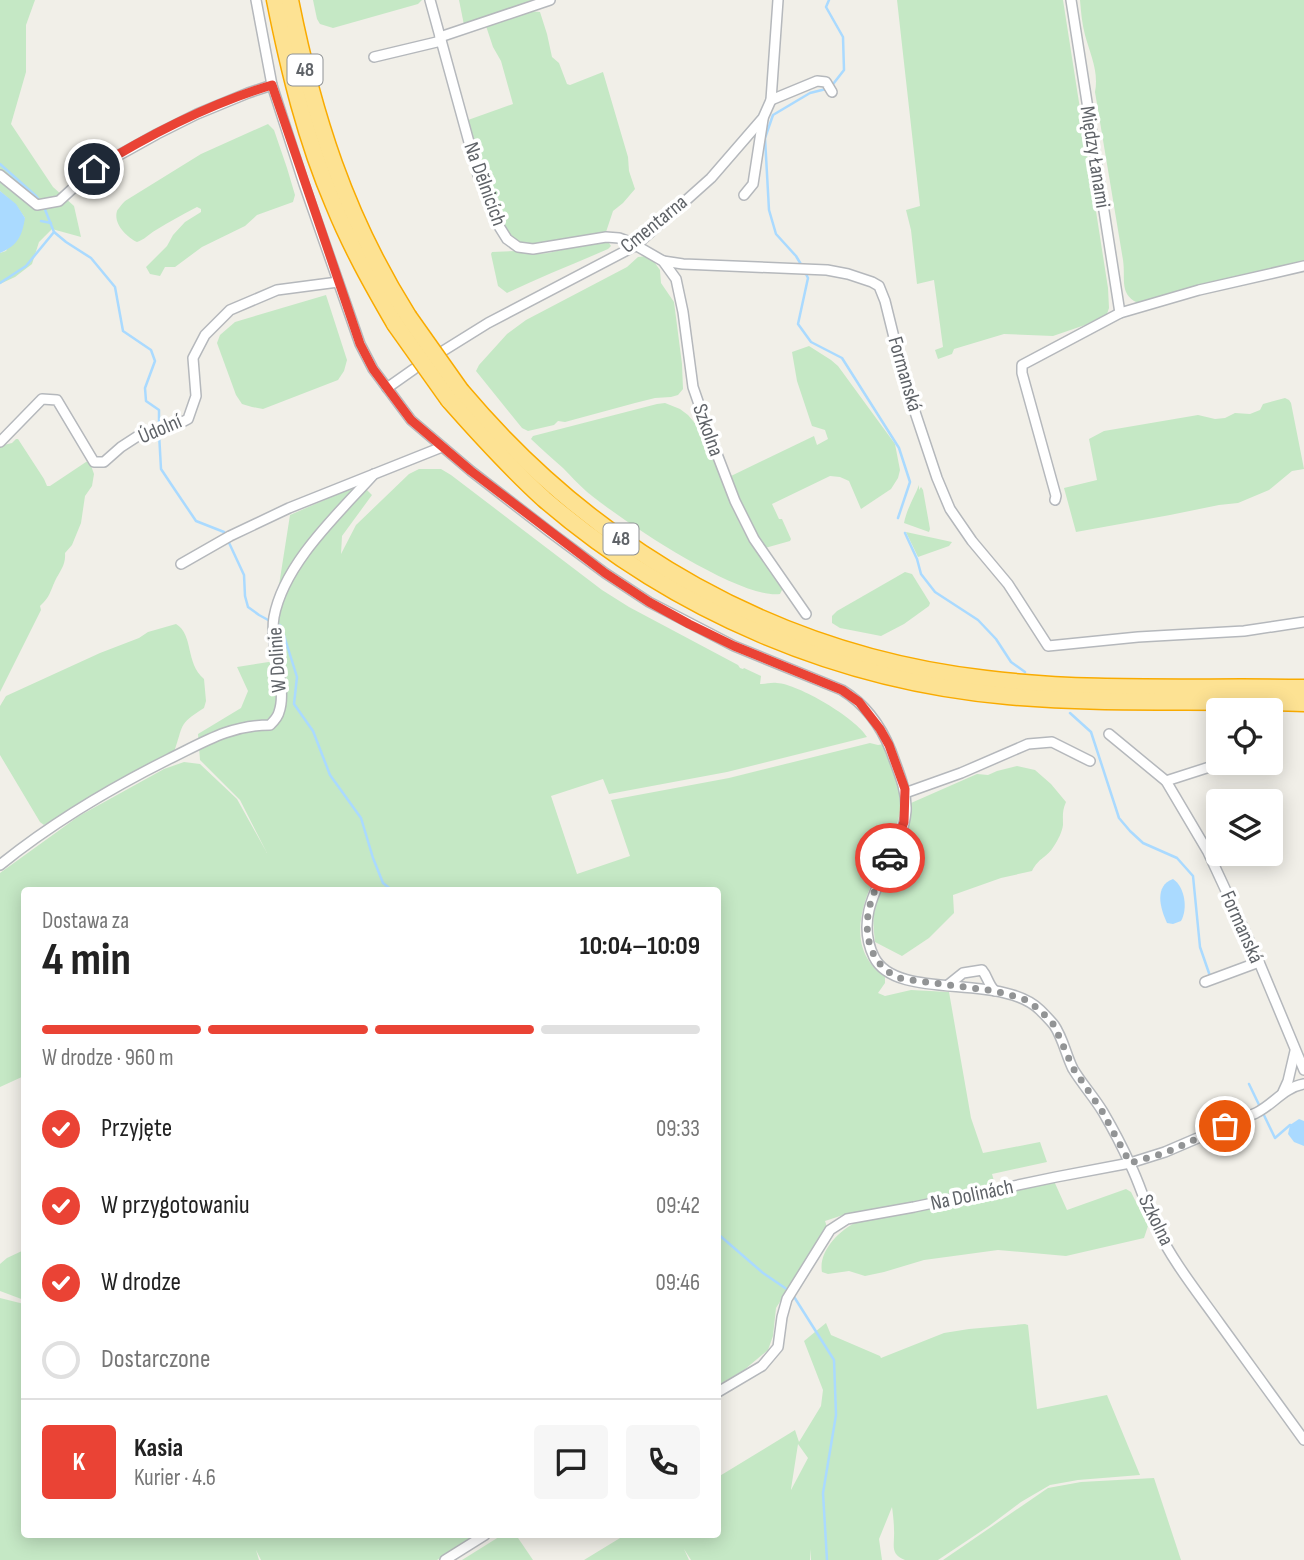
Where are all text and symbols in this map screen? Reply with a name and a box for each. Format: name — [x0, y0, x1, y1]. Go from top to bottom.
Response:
road number: 48 — [288, 54, 322, 86]
street label: Między Łanami — [1075, 104, 1115, 210]
pin — [64, 139, 124, 199]
street label: Na Dělnicích — [458, 139, 512, 229]
icon: home — [75, 150, 113, 188]
street label: Cmentarna — [616, 190, 692, 258]
street label: Formanská — [882, 334, 928, 414]
street label: Szkolna — [687, 400, 729, 460]
street label: Údolní — [135, 409, 186, 449]
road number: 48 — [604, 524, 638, 554]
street label: W Dolinie — [262, 626, 292, 694]
map controls — [1206, 698, 1283, 866]
button: locate — [1206, 698, 1283, 775]
button: layers — [1206, 789, 1283, 866]
courier — [855, 823, 925, 893]
icon: car — [871, 839, 909, 877]
street label: Formanská — [1215, 887, 1269, 967]
text: Dostawa za — [42, 907, 129, 935]
text: 10:04–10:09 — [580, 931, 700, 962]
text: 4 min — [42, 933, 131, 988]
text: W drodze · 960 m — [42, 1044, 174, 1072]
pin — [1195, 1096, 1255, 1156]
icon: bag — [1206, 1107, 1244, 1145]
icon: check — [42, 1110, 80, 1148]
text: Przyjęte — [101, 1113, 172, 1144]
text: 09:33 — [656, 1115, 700, 1143]
street label: Na Dolinách — [928, 1174, 1016, 1216]
icon: check — [42, 1187, 80, 1225]
text: W przygotowaniu — [101, 1190, 250, 1221]
street label: Szkolna — [1133, 1190, 1179, 1250]
text: 09:42 — [656, 1192, 700, 1220]
icon: check — [42, 1264, 80, 1302]
text: W drodze — [101, 1267, 181, 1298]
text: 09:46 — [656, 1269, 700, 1297]
text: Dostarczone — [101, 1344, 210, 1375]
button: chat — [534, 1425, 608, 1499]
button: phone — [626, 1425, 700, 1499]
text: Kasia — [134, 1433, 183, 1464]
text: K — [73, 1447, 85, 1478]
text: Kurier · 4.6 — [134, 1464, 216, 1492]

